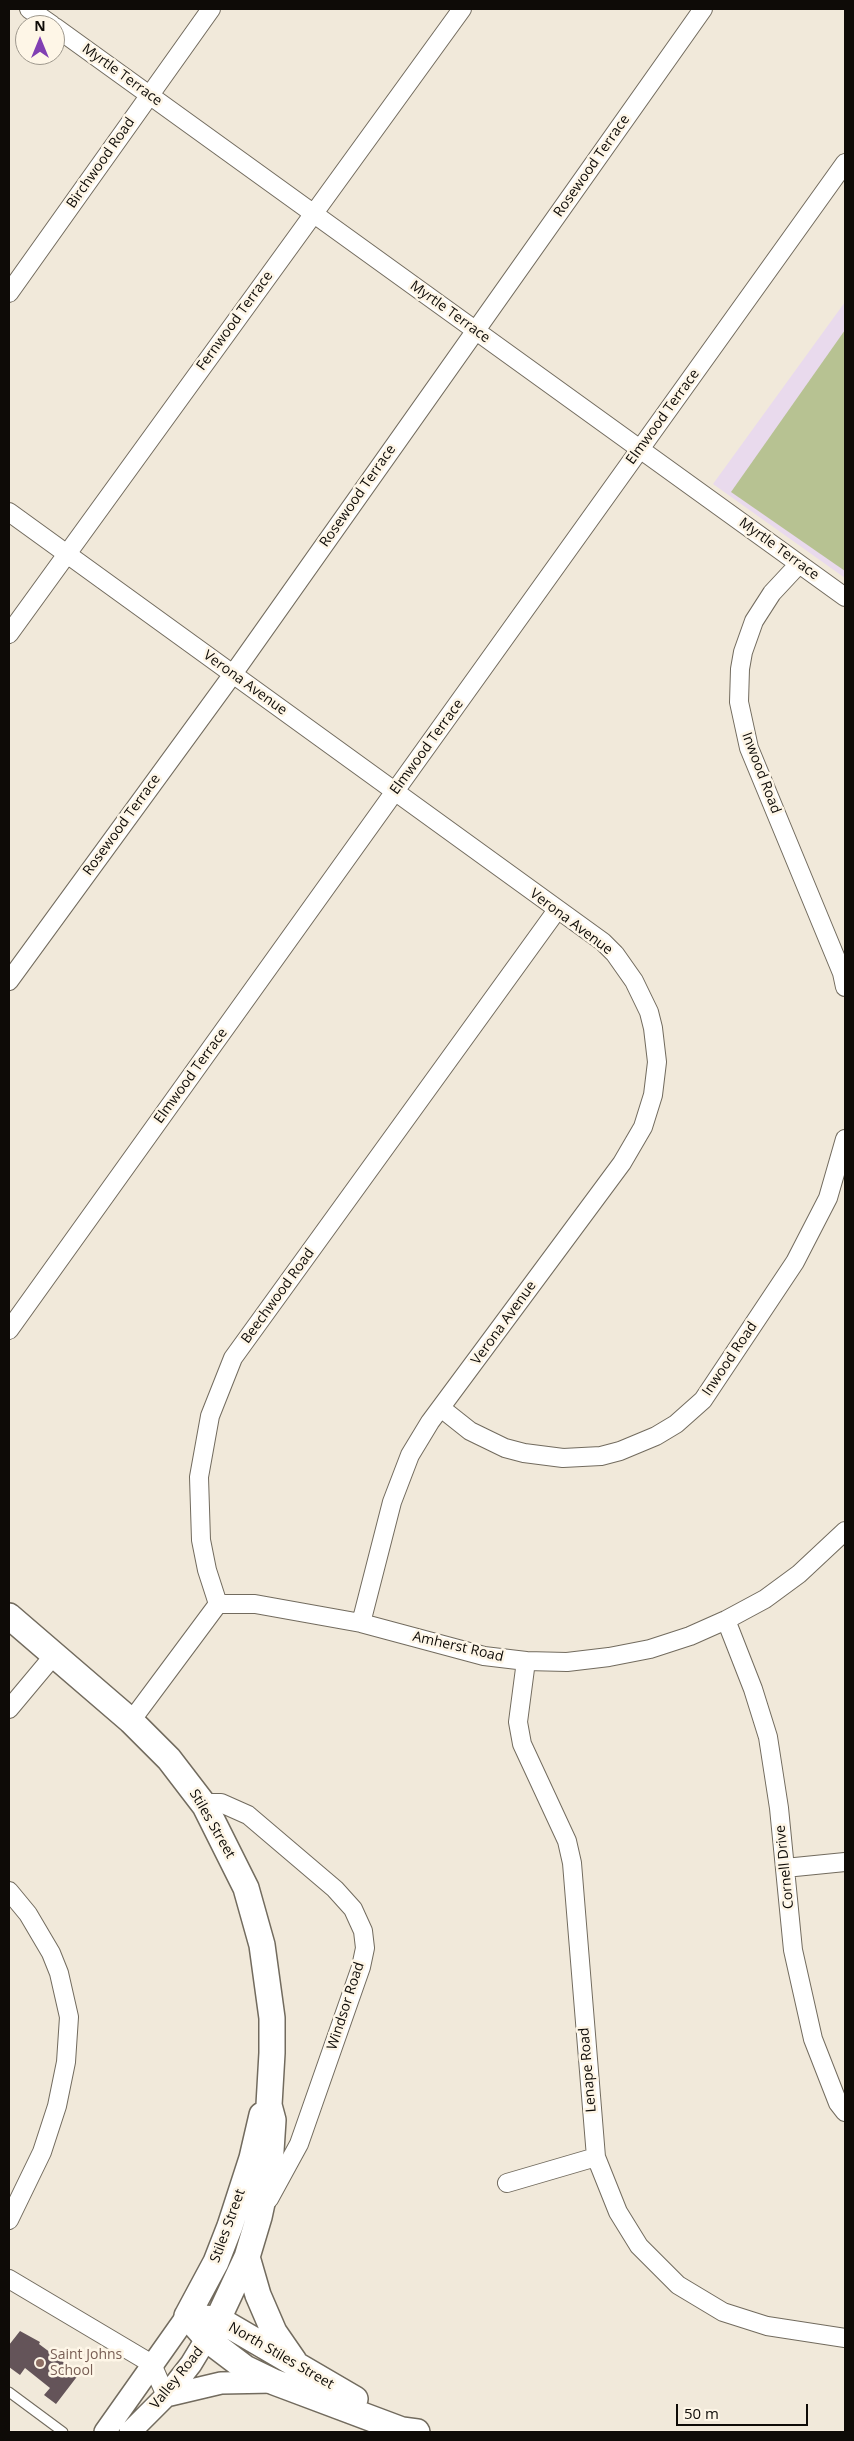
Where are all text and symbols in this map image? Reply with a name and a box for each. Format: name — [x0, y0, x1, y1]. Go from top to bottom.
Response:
north arrow — [15, 15, 65, 65]
text: N — [34, 16, 46, 35]
street label: Myrtle Terrace — [79, 40, 165, 110]
street label: Rosewood Terrace — [550, 112, 634, 220]
street label: Birchwood Road — [63, 114, 139, 212]
street label: Fernwood Terrace — [193, 268, 277, 374]
street label: Myrtle Terrace — [407, 277, 493, 347]
street label: Elmwood Terrace — [623, 366, 703, 468]
street label: Rosewood Terrace — [316, 442, 400, 550]
street label: Myrtle Terrace — [736, 514, 822, 584]
street label: Verona Avenue — [200, 647, 290, 719]
street label: Elmwood Terrace — [387, 696, 467, 798]
street label: Inwood Road — [738, 730, 784, 816]
street label: Rosewood Terrace — [80, 771, 164, 879]
street label: Verona Avenue — [526, 885, 616, 959]
street label: Elmwood Terrace — [151, 1025, 231, 1127]
street label: Beechwood Road — [238, 1245, 318, 1347]
street label: Verona Avenue — [468, 1278, 540, 1368]
street label: Inwood Road — [699, 1319, 761, 1399]
street label: Amherst Road — [411, 1628, 505, 1666]
street label: Stiles Street — [185, 1786, 239, 1862]
street label: Cornell Drive — [772, 1824, 798, 1910]
street label: Windsor Road — [324, 1960, 368, 2052]
street label: Lenape Road — [576, 2027, 600, 2113]
street label: Stiles Street — [207, 2187, 249, 2265]
street label: North Stiles Street — [225, 2319, 337, 2393]
street label: Valley Road — [147, 2344, 207, 2412]
place label: Saint Johns School — [50, 2347, 122, 2380]
marker: Saint Johns School — [34, 2357, 46, 2369]
scale bar — [679, 2394, 812, 2426]
text: 50 m — [684, 2403, 719, 2423]

